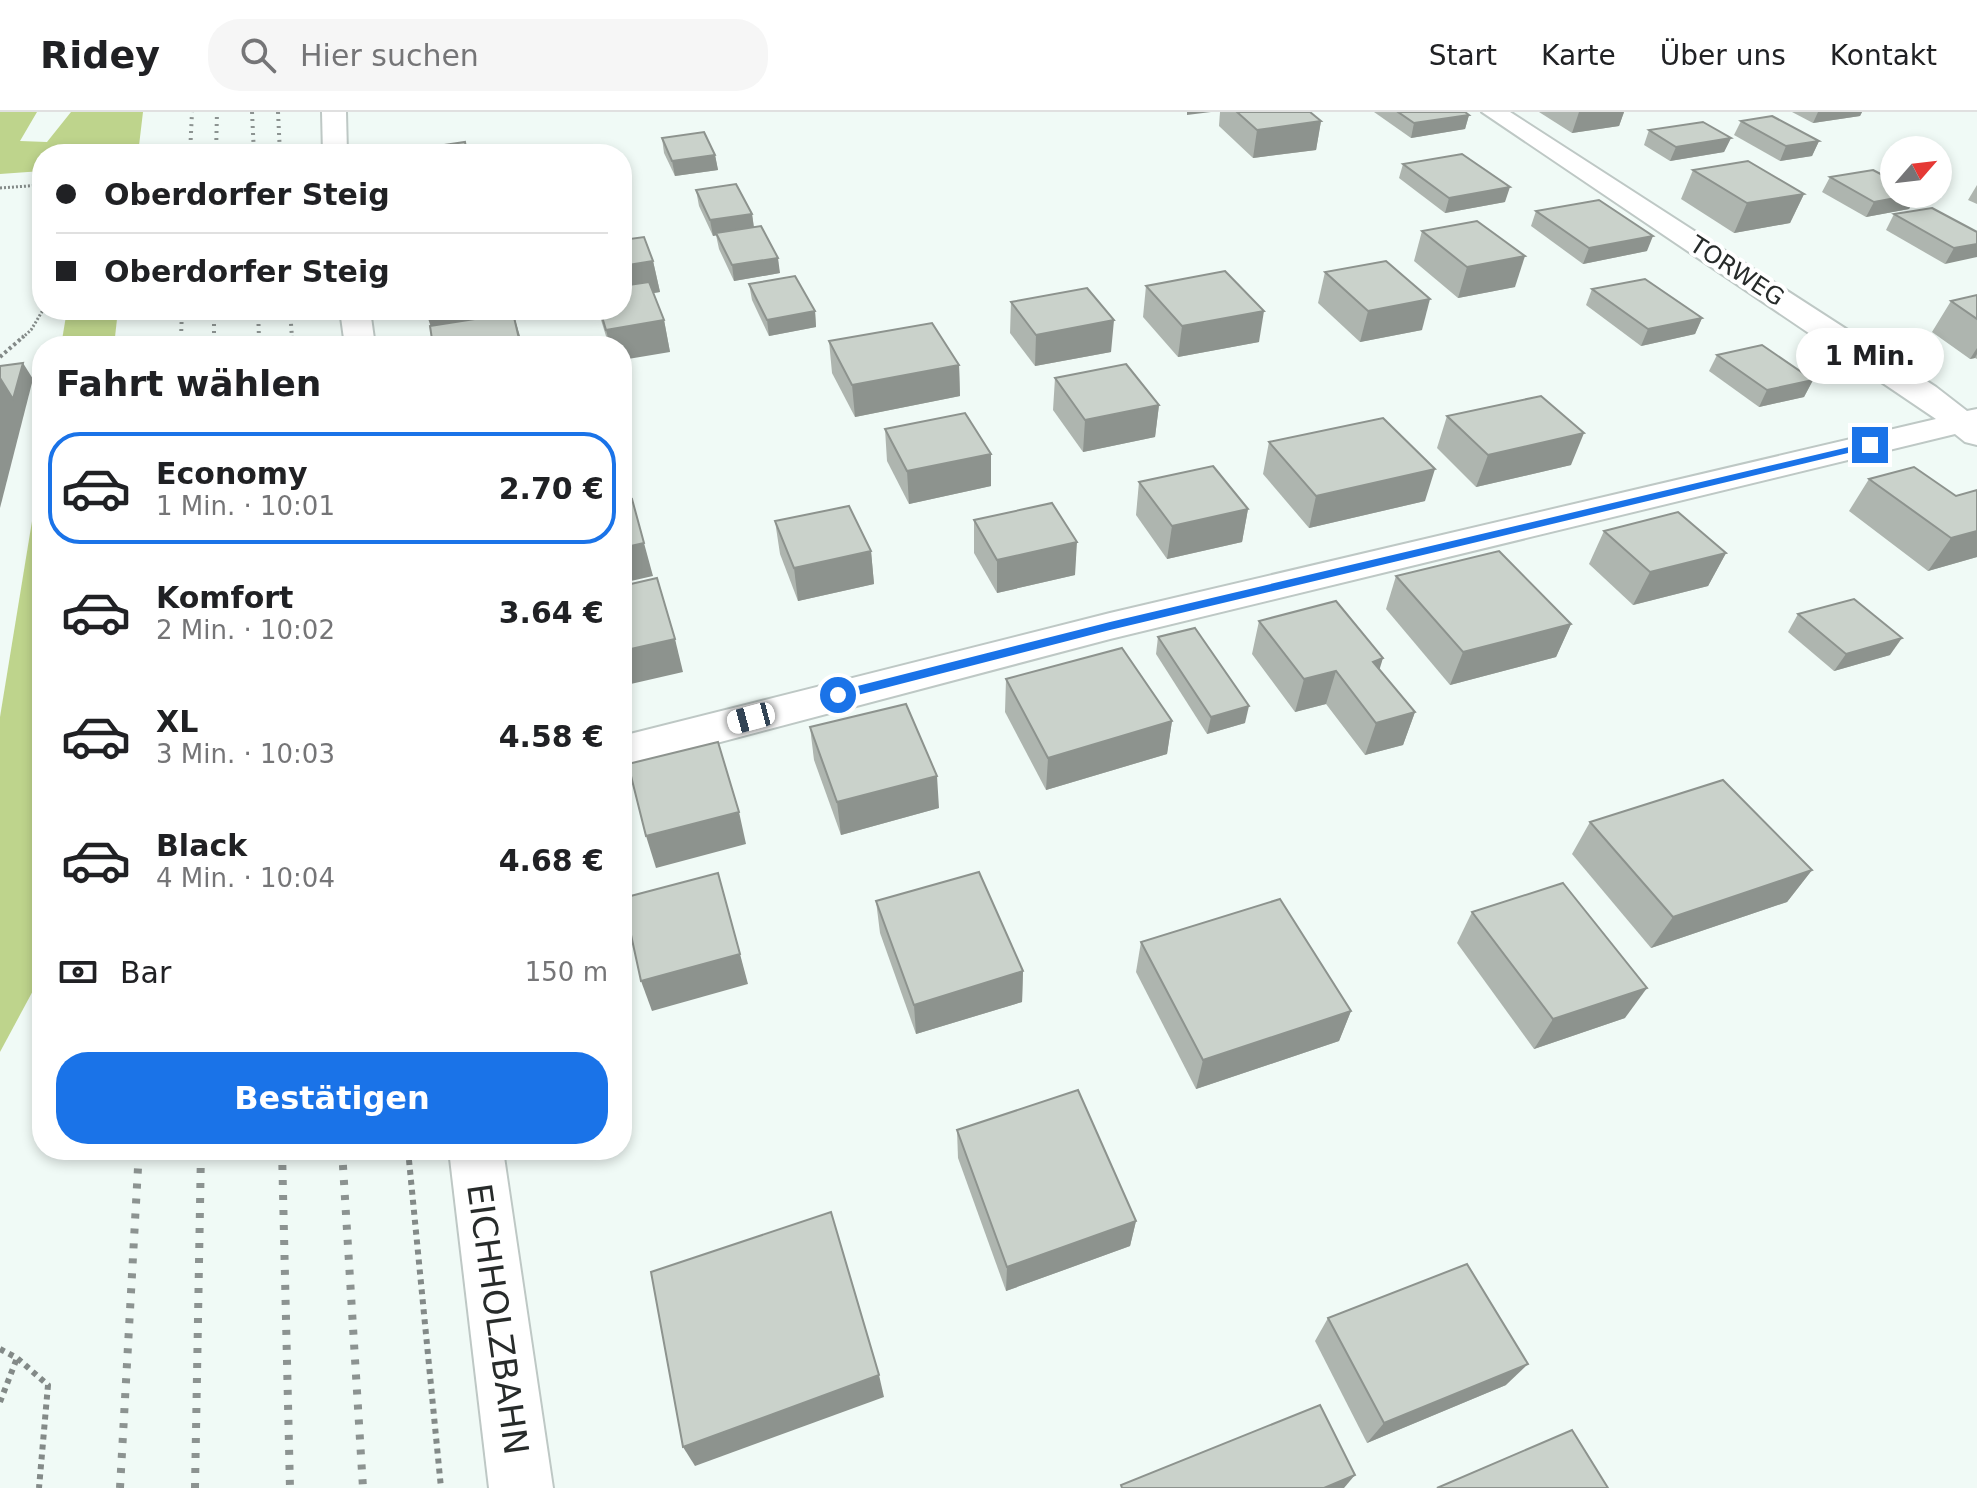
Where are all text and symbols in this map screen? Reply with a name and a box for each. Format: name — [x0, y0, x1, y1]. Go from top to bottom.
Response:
search box — [208, 19, 768, 91]
text: Ridey — [40, 33, 160, 77]
icon: search — [236, 33, 280, 77]
text: Hier suchen — [300, 38, 479, 73]
text: Start — [1429, 39, 1497, 72]
text: Karte — [1541, 39, 1616, 72]
text: Über uns — [1660, 39, 1786, 72]
text: Kontakt — [1830, 39, 1937, 72]
north arrow — [1880, 136, 1952, 208]
map controls — [1880, 136, 1952, 208]
text: Oberdorfer Steig — [104, 177, 390, 212]
street label: TORWEG — [1684, 230, 1789, 312]
text: Oberdorfer Steig — [104, 254, 390, 289]
callout: 1 Min. — [1796, 329, 1944, 385]
text: 1 Min. — [1825, 341, 1915, 371]
text: Fahrt wählen — [56, 363, 321, 404]
route end — [1852, 427, 1888, 463]
icon: car — [60, 452, 132, 524]
text: Economy — [156, 456, 308, 491]
text: 2.70 € — [499, 471, 604, 506]
text: 1 Min. · 10:01 — [156, 491, 335, 521]
icon: car — [60, 576, 132, 648]
text: Komfort — [156, 580, 293, 615]
text: 3.64 € — [499, 595, 604, 630]
text: 2 Min. · 10:02 — [156, 615, 335, 645]
route start — [820, 677, 856, 713]
icon: car — [60, 700, 132, 772]
car — [725, 700, 777, 736]
text: XL — [156, 704, 198, 739]
text: 4.58 € — [499, 719, 604, 754]
text: 3 Min. · 10:03 — [156, 739, 335, 769]
icon: car — [60, 824, 132, 896]
text: Black — [156, 828, 247, 863]
text: 4.68 € — [499, 843, 604, 878]
text: 4 Min. · 10:04 — [156, 863, 335, 893]
icon: cash — [56, 950, 100, 994]
text: Bar — [120, 955, 171, 990]
text: 150 m — [525, 957, 608, 987]
button: Bestätigen — [56, 1052, 608, 1144]
street label: EICHHOLZBAHN — [459, 1181, 537, 1457]

